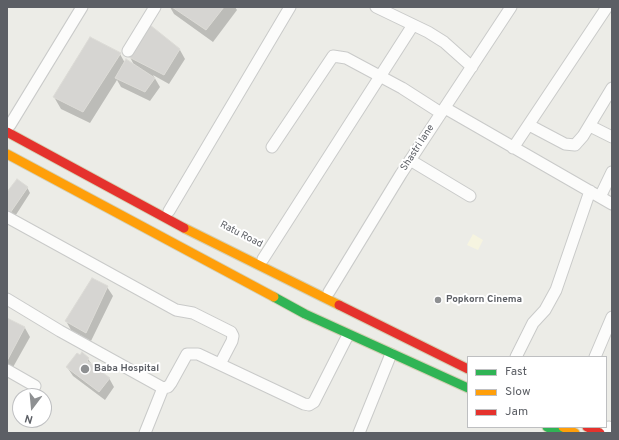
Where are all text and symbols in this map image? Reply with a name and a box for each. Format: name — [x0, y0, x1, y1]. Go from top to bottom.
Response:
street label: Shastri lane — [399, 123, 437, 173]
street label: Ratu Road — [218, 219, 264, 251]
place label: Popkorn Cinema — [446, 294, 522, 306]
marker: Popkorn Cinema — [433, 295, 443, 305]
legend — [467, 356, 607, 428]
marker: Baba Hospital — [79, 363, 91, 375]
place label: Baba Hospital — [94, 363, 159, 375]
text: Fast — [505, 364, 527, 380]
text: Slow — [505, 384, 531, 400]
north arrow — [12, 388, 52, 428]
text: Jam — [505, 404, 528, 420]
text: N — [23, 411, 35, 426]

